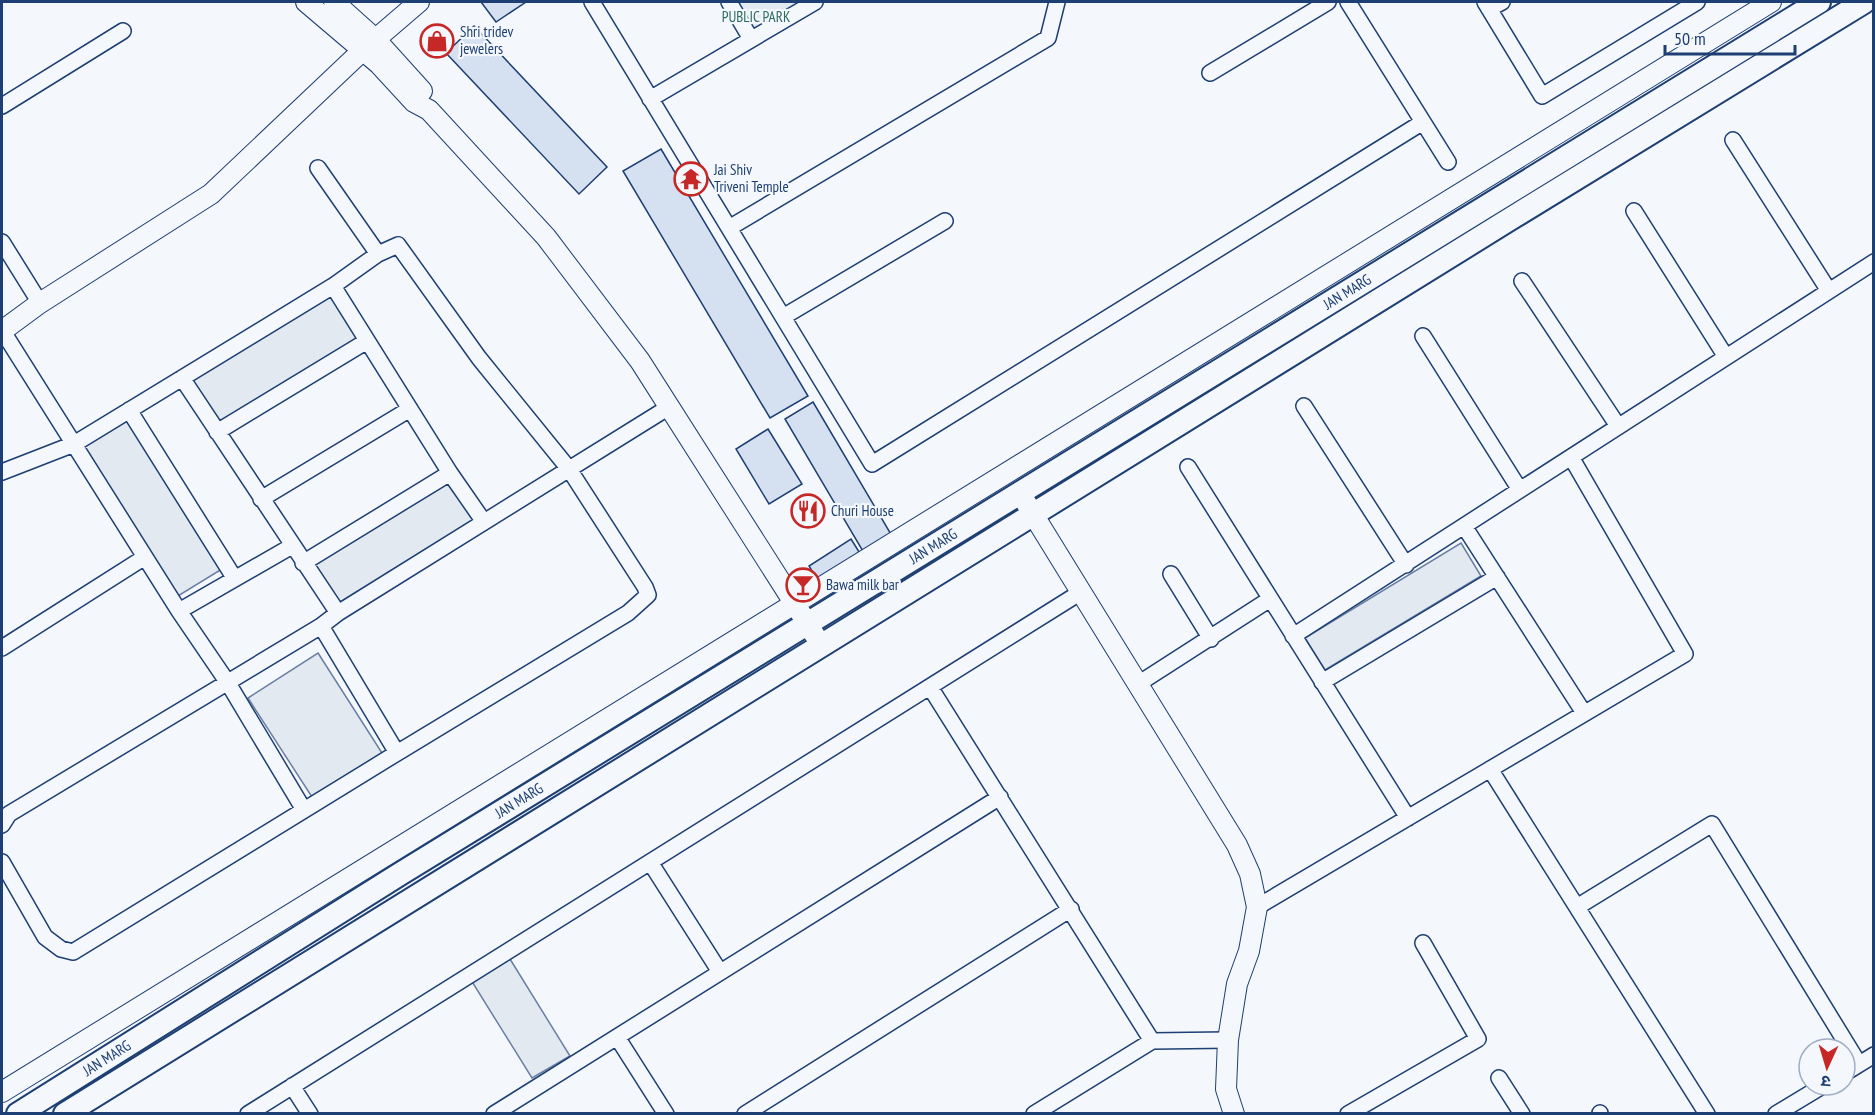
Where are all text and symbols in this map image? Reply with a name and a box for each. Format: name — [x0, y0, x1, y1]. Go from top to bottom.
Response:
park label: PUBLIC PARK — [722, 7, 791, 26]
scale bar — [1665, 18, 1796, 56]
place label: Shri tridev jewelers — [460, 22, 513, 58]
shop icon: Shri tridev jewelers — [419, 23, 455, 59]
text: 50 m — [1674, 27, 1706, 50]
place label: Jai Shiv Triveni Temple — [713, 160, 789, 196]
temple icon: Jai Shiv Triveni Temple — [673, 161, 709, 197]
street label: JAN MARG — [1319, 270, 1375, 314]
restaurant icon: Churi House — [790, 493, 826, 529]
place label: Churi House — [831, 501, 894, 520]
street label: JAN MARG — [905, 524, 960, 568]
bar icon: Bawa milk bar — [785, 567, 821, 603]
place label: Bawa milk bar — [826, 575, 900, 594]
street label: JAN MARG — [491, 778, 546, 823]
street label: JAN MARG — [78, 1036, 134, 1080]
north arrow — [1797, 1037, 1857, 1097]
text: उ — [1820, 1072, 1831, 1092]

